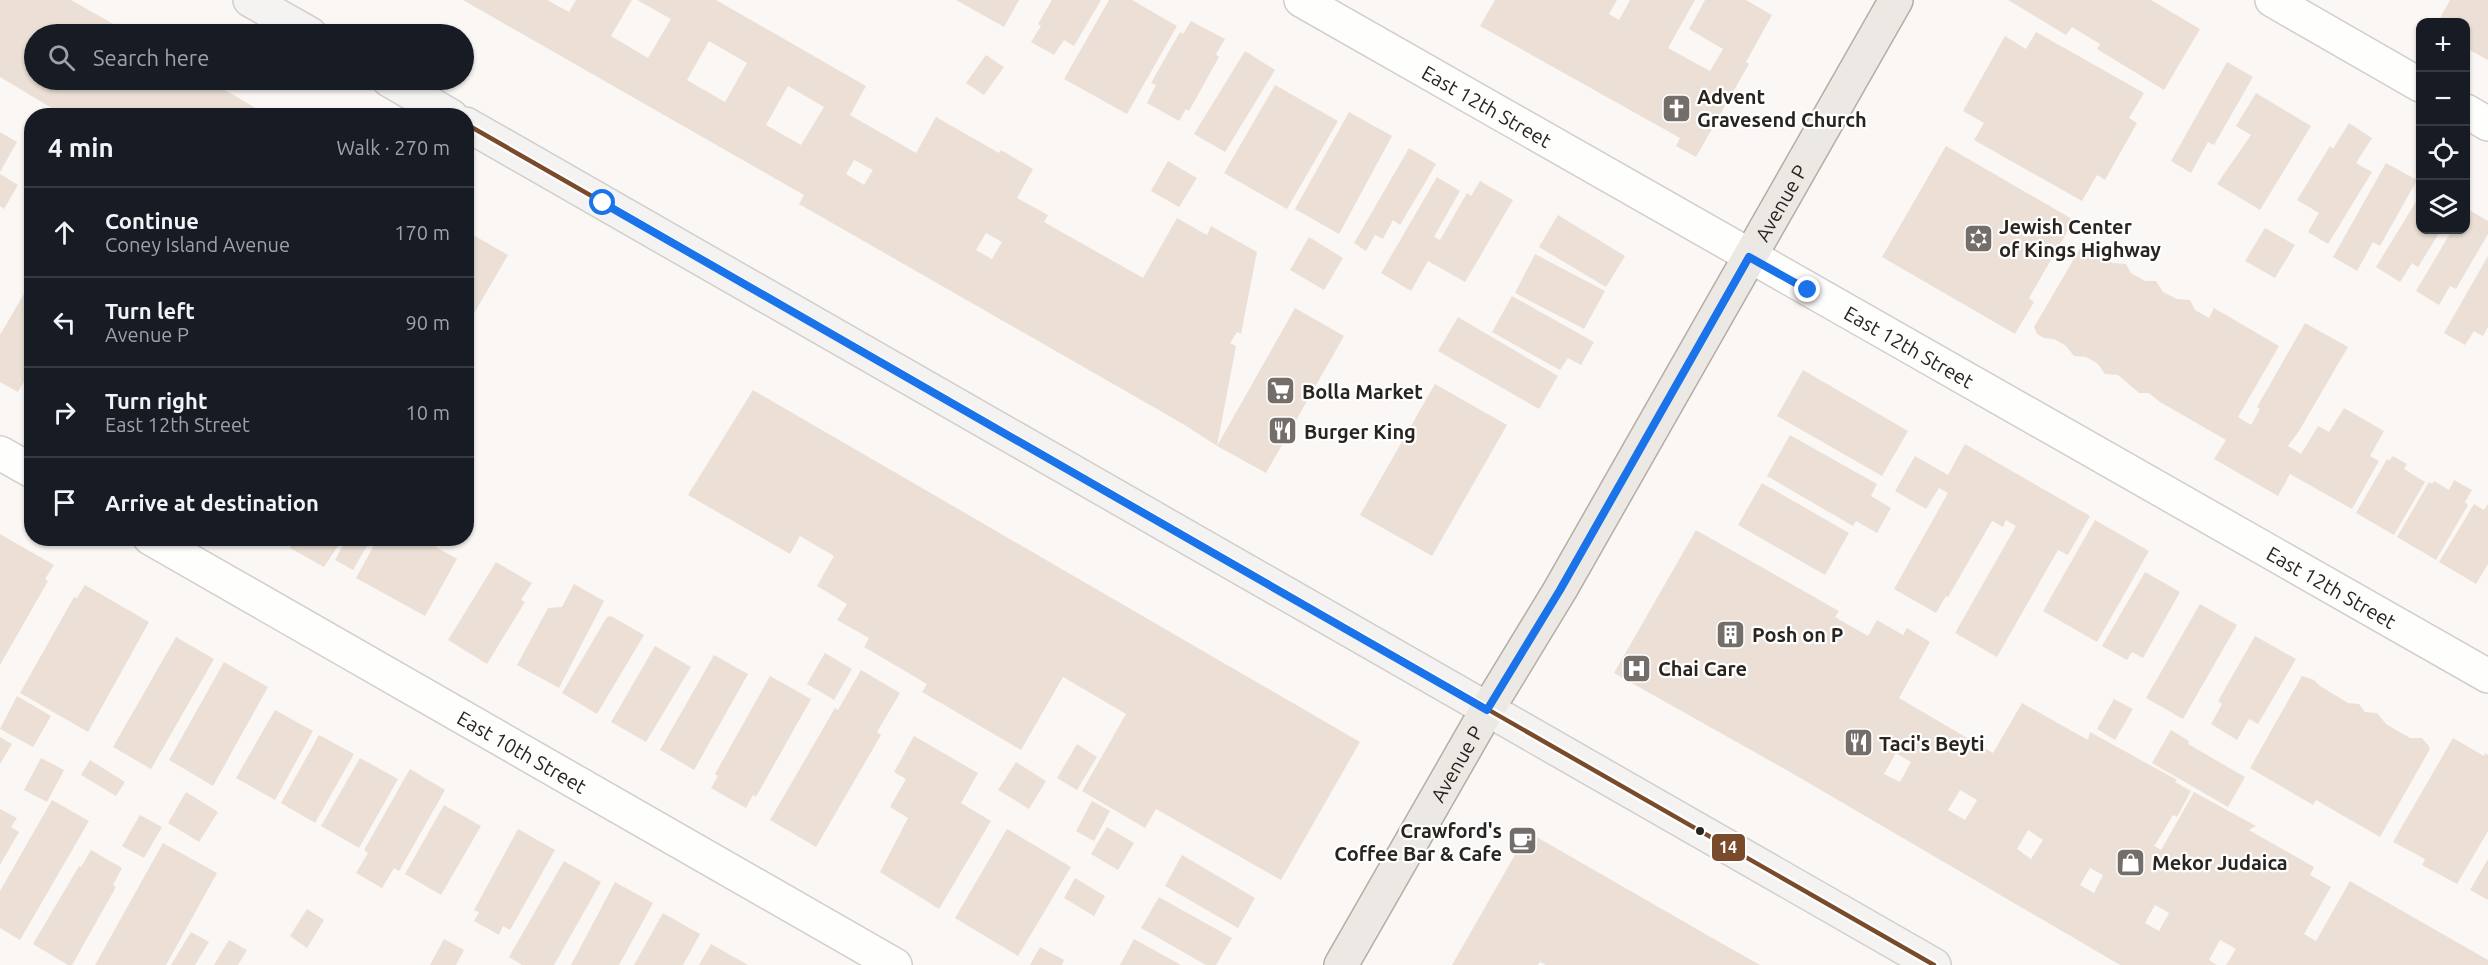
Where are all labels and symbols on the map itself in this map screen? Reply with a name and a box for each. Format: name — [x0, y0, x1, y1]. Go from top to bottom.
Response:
street label: East 12th Street — [1418, 60, 1556, 152]
place label: Advent Gravesend Church — [1697, 85, 1867, 131]
church icon: Advent Gravesend Church — [1660, 92, 1692, 124]
street label: Avenue P — [1750, 160, 1811, 245]
route start — [589, 189, 615, 215]
place label: Jewish Center of Kings Highway — [1999, 215, 2161, 261]
synagogue icon: Jewish Center of Kings Highway — [1962, 222, 1994, 254]
route end — [1794, 276, 1820, 302]
street label: East 12th Street — [1841, 301, 1978, 392]
supermarket icon: Bolla Market — [1265, 375, 1297, 407]
place label: Bolla Market — [1302, 380, 1423, 403]
restaurant icon: Burger King — [1267, 415, 1299, 447]
place label: Burger King — [1304, 420, 1416, 443]
street label: East 12th Street — [2263, 541, 2400, 633]
building icon: Posh on P — [1715, 618, 1747, 650]
place label: Posh on P — [1752, 623, 1843, 646]
hospital icon: Chai Care — [1621, 652, 1653, 684]
place label: Chai Care — [1658, 657, 1747, 680]
street label: East 10th Street — [454, 705, 591, 797]
street label: Avenue P — [1425, 721, 1487, 806]
restaurant icon: Taci's Beyti — [1842, 727, 1874, 759]
place label: Taci's Beyti — [1879, 732, 1985, 755]
place label: Crawford's Coffee Bar & Cafe — [1334, 819, 1502, 865]
cafe icon: Crawford's Coffee Bar & Cafe — [1507, 825, 1539, 857]
unlabelled marker — [1694, 825, 1706, 837]
line badge: 14 — [1711, 833, 1746, 862]
text: 14 — [1719, 838, 1737, 856]
shop icon: Mekor Judaica — [2115, 846, 2147, 878]
place label: Mekor Judaica — [2152, 851, 2288, 874]

